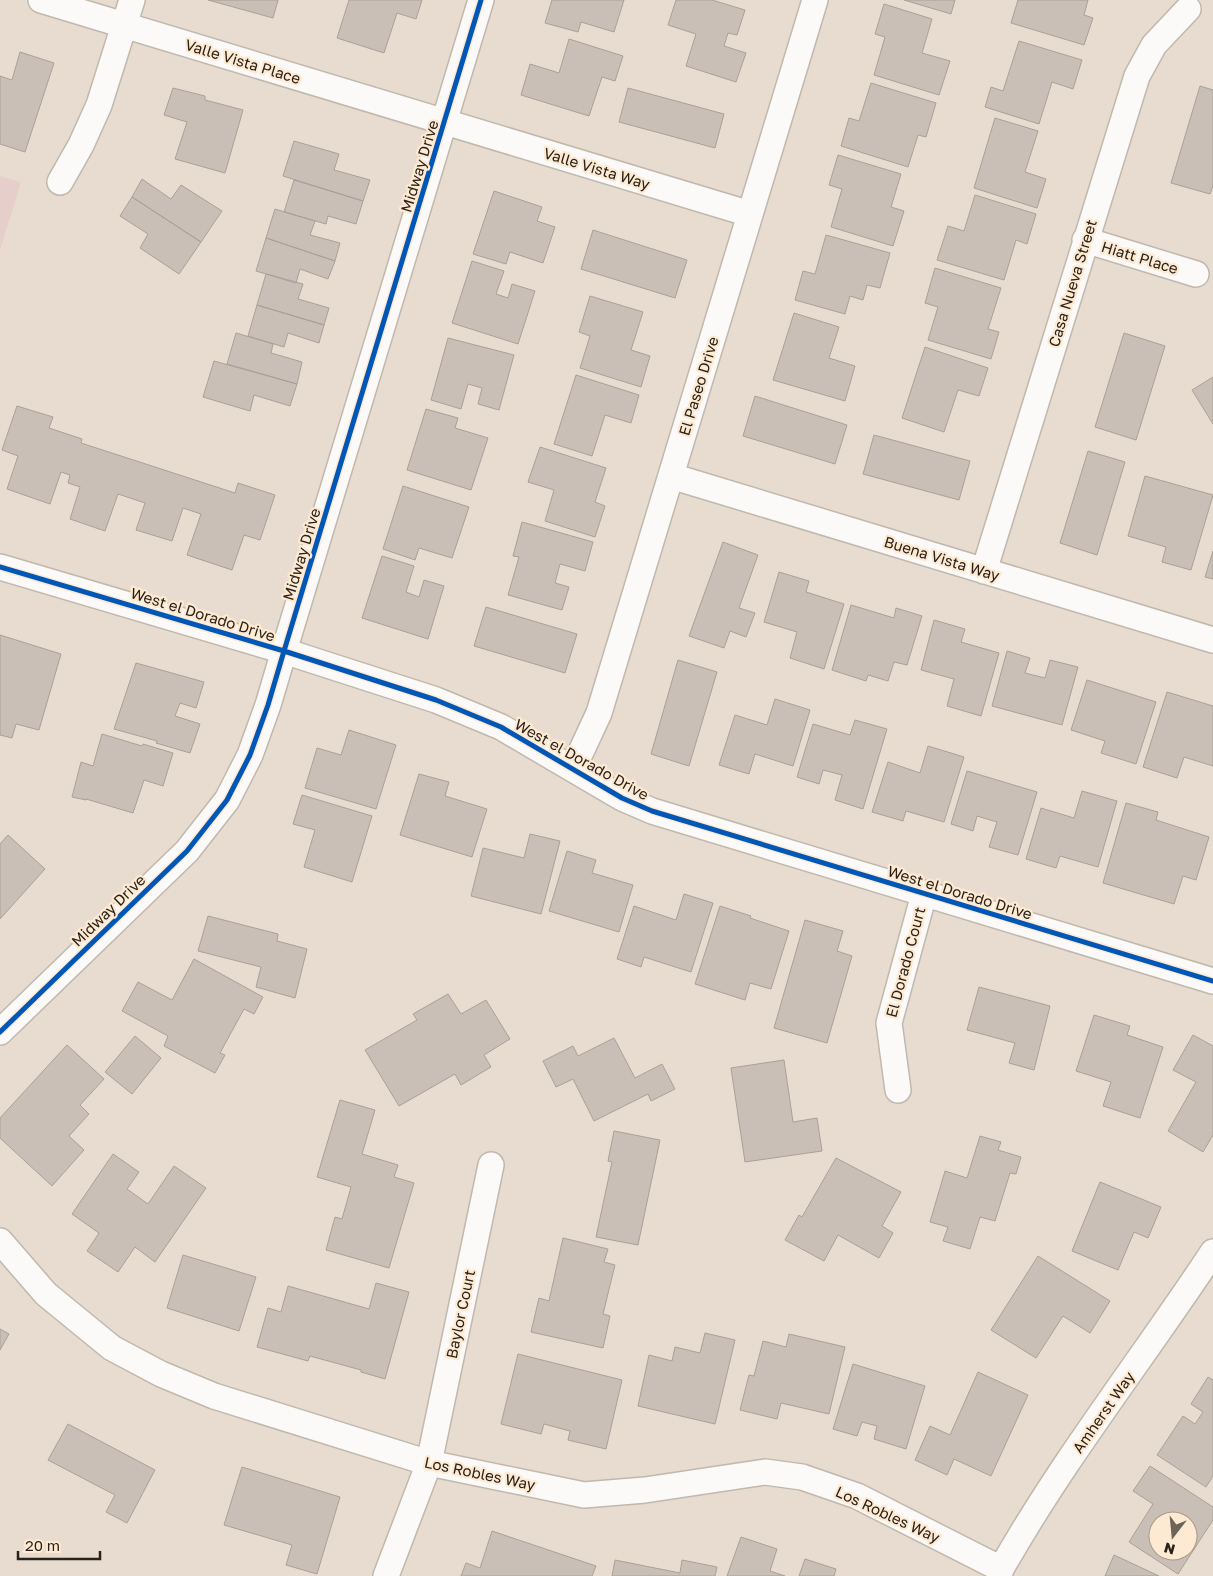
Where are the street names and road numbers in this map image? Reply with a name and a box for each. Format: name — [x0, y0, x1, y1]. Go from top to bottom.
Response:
street label: Valle Vista Place — [183, 35, 303, 87]
street label: Midway Drive — [396, 117, 442, 214]
street label: Valle Vista Way — [542, 143, 653, 193]
street label: Casa Nueva Street — [1044, 217, 1100, 349]
street label: Hiatt Place — [1099, 237, 1181, 277]
street label: El Paseo Drive — [674, 334, 722, 438]
street label: Midway Drive — [278, 505, 324, 602]
street label: Buena Vista Way — [882, 532, 1003, 584]
street label: West el Dorado Drive — [129, 583, 278, 645]
street label: West el Dorado Drive — [512, 715, 652, 803]
street label: West el Dorado Drive — [886, 861, 1035, 923]
street label: Midway Drive — [67, 870, 149, 950]
street label: El Dorado Court — [882, 905, 928, 1019]
street label: Baylor Court — [442, 1268, 478, 1360]
street label: Amherst Way — [1068, 1367, 1138, 1456]
street label: Los Robles Way — [423, 1452, 538, 1494]
street label: Los Robles Way — [833, 1482, 943, 1546]

